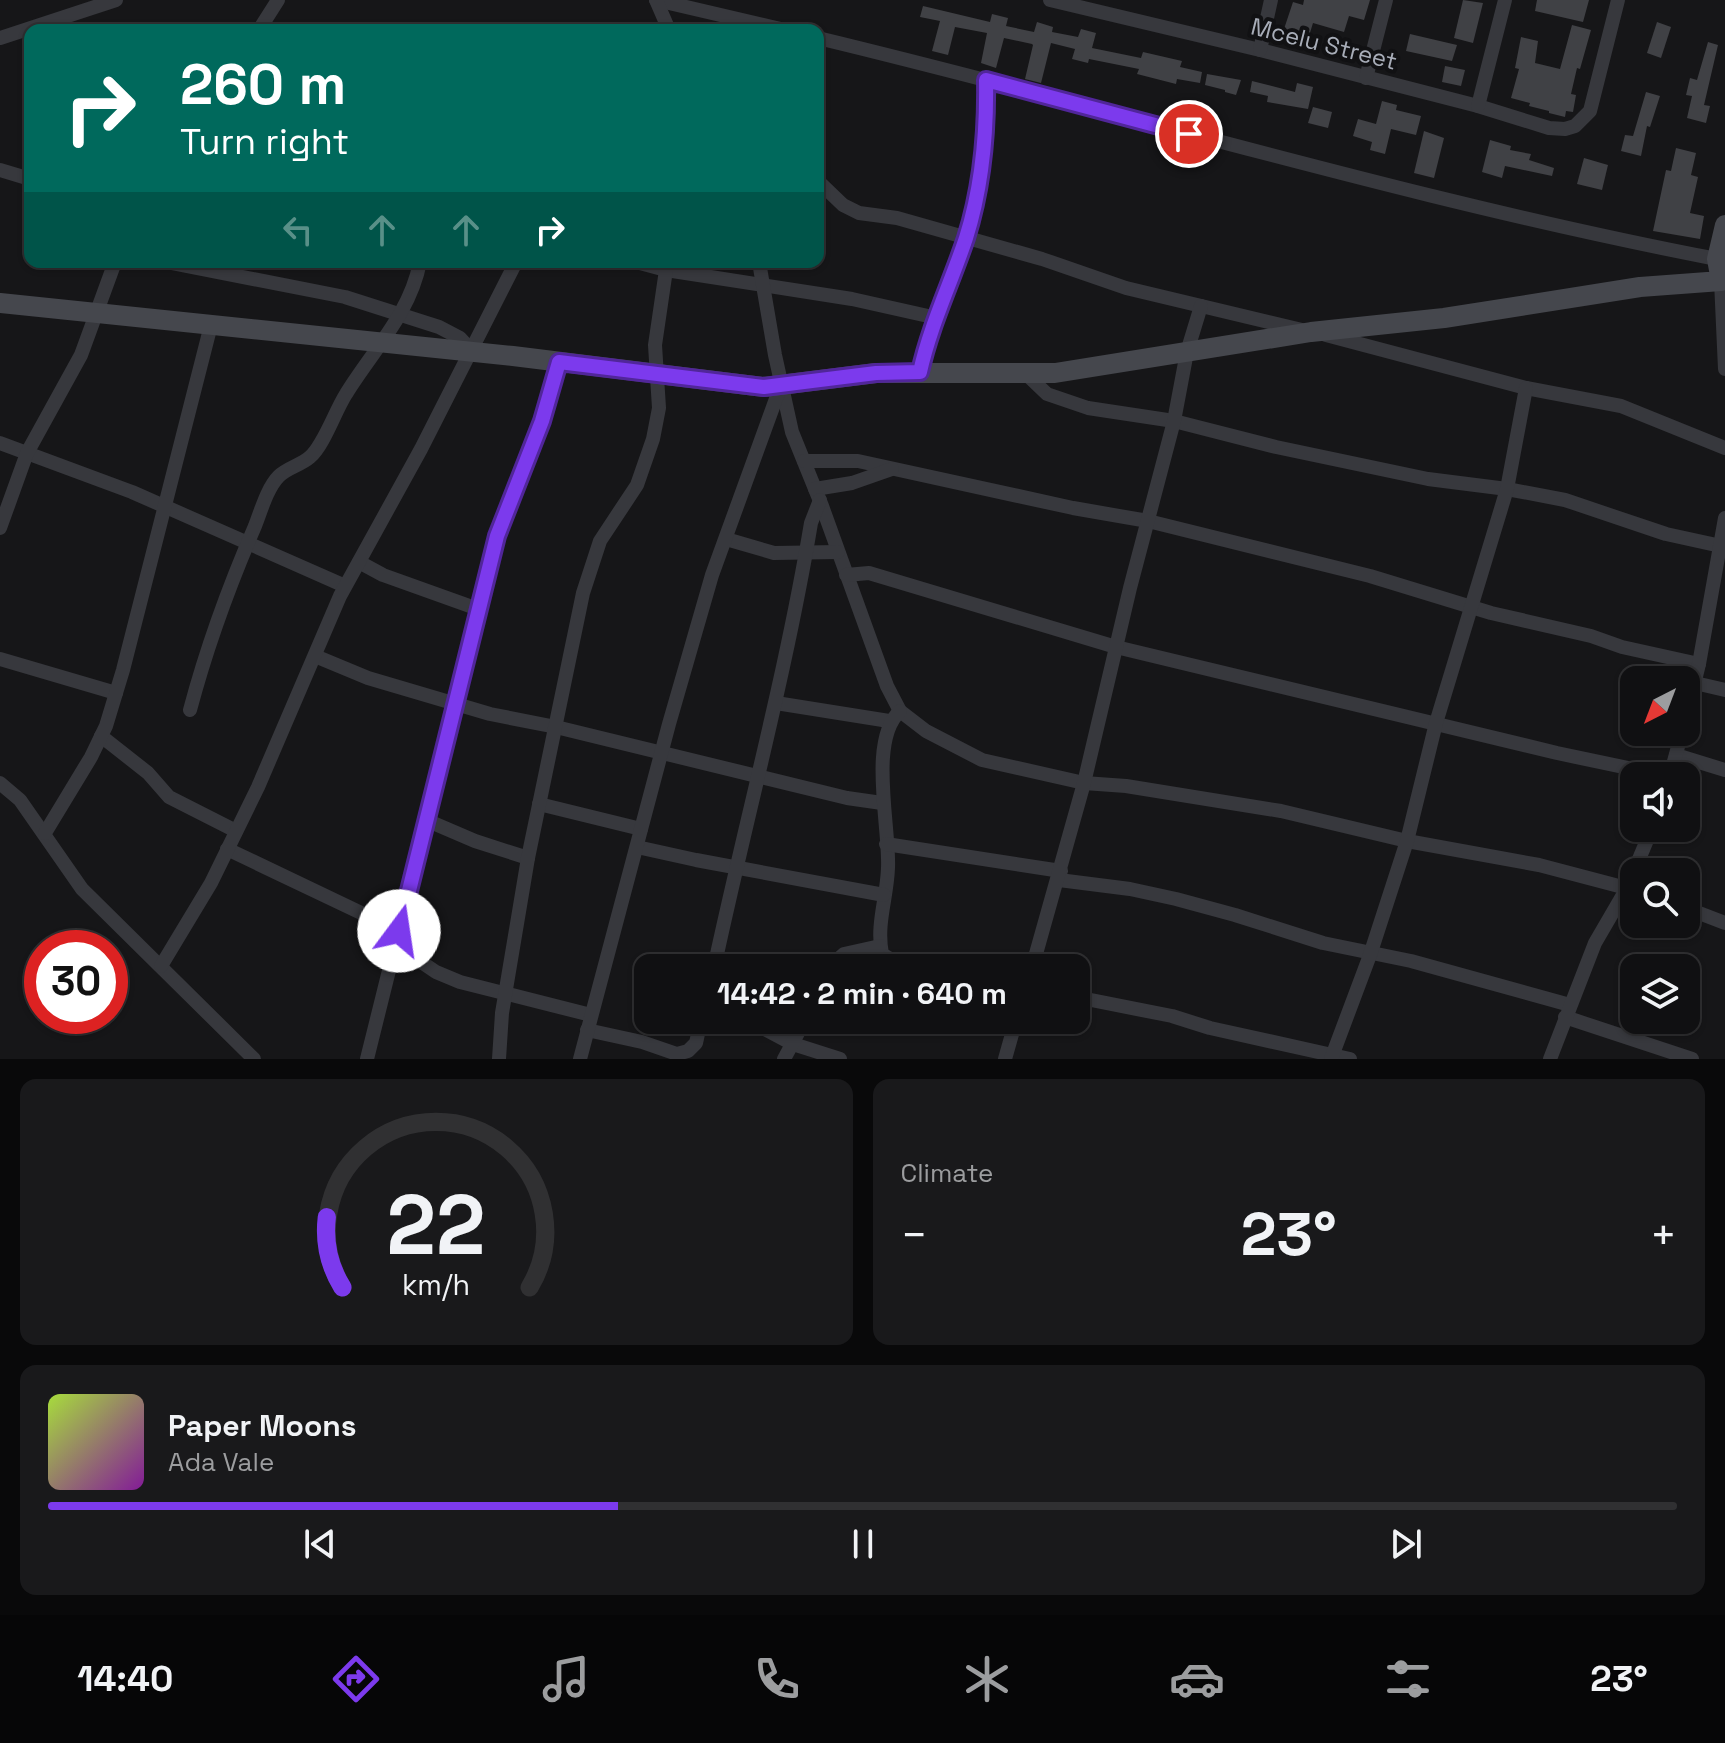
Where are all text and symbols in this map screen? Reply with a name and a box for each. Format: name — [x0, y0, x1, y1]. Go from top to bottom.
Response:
street label: Mcelu Street — [1248, 10, 1400, 77]
text: 260 m — [180, 49, 346, 120]
icon: right — [48, 56, 152, 160]
pin — [1155, 100, 1223, 168]
icon: arrive — [1167, 112, 1211, 156]
text: Turn right — [180, 119, 349, 165]
icon: left — [276, 208, 320, 252]
icon: ahead — [360, 208, 404, 252]
icon: ahead — [444, 208, 488, 252]
icon: right — [528, 208, 572, 252]
north arrow — [1620, 666, 1700, 746]
map controls — [1620, 666, 1700, 1034]
button: sound — [1620, 762, 1700, 842]
button: search — [1620, 858, 1700, 938]
position arrow — [357, 889, 441, 973]
speed limit sign: 30 — [24, 930, 128, 1034]
button: layers — [1620, 954, 1700, 1034]
text: 14:42 · 2 min · 640 m — [717, 974, 1007, 1013]
text: Climate — [901, 1156, 993, 1190]
text: 22 — [387, 1172, 486, 1278]
text: 23° — [1241, 1196, 1337, 1273]
text: − — [901, 1207, 928, 1263]
text: + — [1650, 1207, 1677, 1263]
text: km/h — [402, 1267, 470, 1303]
text: Paper Moons — [168, 1406, 357, 1445]
text: Ada Vale — [168, 1445, 274, 1479]
icon: previous — [298, 1522, 342, 1566]
icon: pause — [841, 1522, 885, 1566]
icon: next — [1384, 1522, 1428, 1566]
icon: directions — [328, 1651, 384, 1707]
icon: music — [538, 1651, 594, 1707]
icon: phone — [749, 1651, 805, 1707]
icon: climate — [959, 1651, 1015, 1707]
icon: car — [1169, 1651, 1225, 1707]
icon: filters — [1380, 1651, 1436, 1707]
text: 14:40 — [77, 1656, 173, 1702]
text: 23° — [1590, 1656, 1648, 1702]

